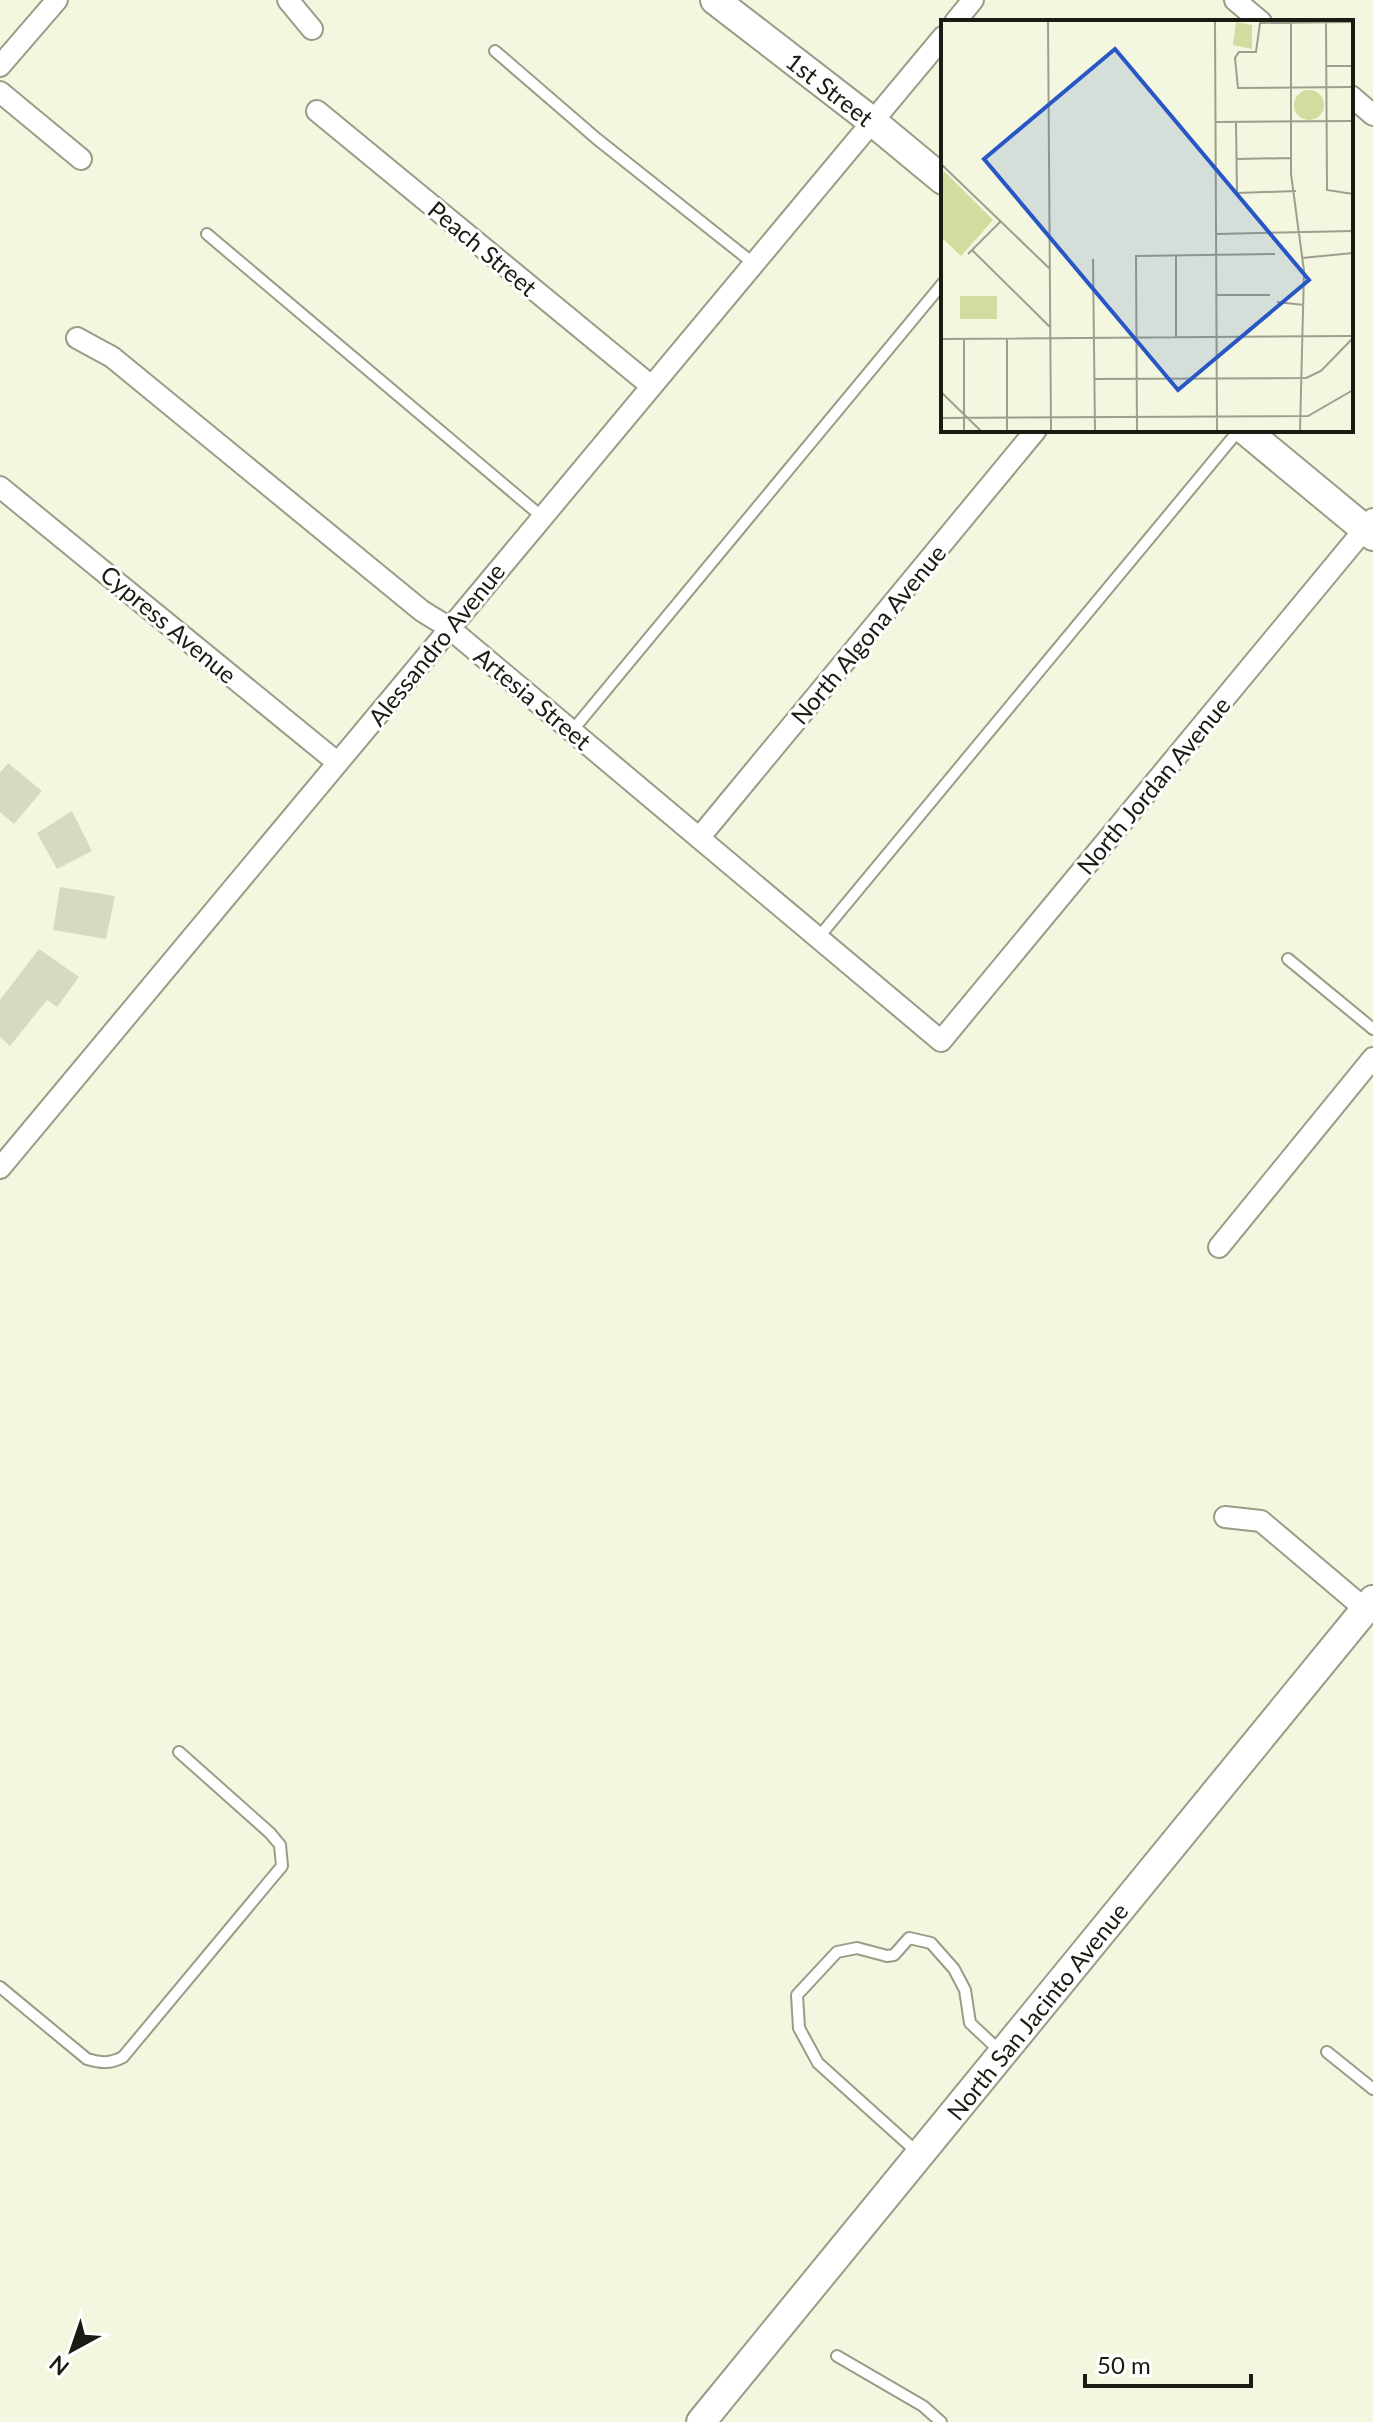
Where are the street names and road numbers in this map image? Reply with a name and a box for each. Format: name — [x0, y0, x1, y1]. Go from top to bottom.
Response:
street label: 1st Street — [781, 46, 880, 132]
street label: Peach Street — [423, 194, 543, 302]
street label: North Algona Avenue — [784, 538, 952, 730]
street label: Alessandro Avenue — [362, 557, 510, 731]
street label: Cypress Avenue — [95, 559, 243, 689]
street label: Artesia Street — [469, 641, 598, 756]
street label: North Jordan Avenue — [1070, 690, 1236, 880]
street label: North San Jacinto Avenue — [940, 1897, 1134, 2125]

